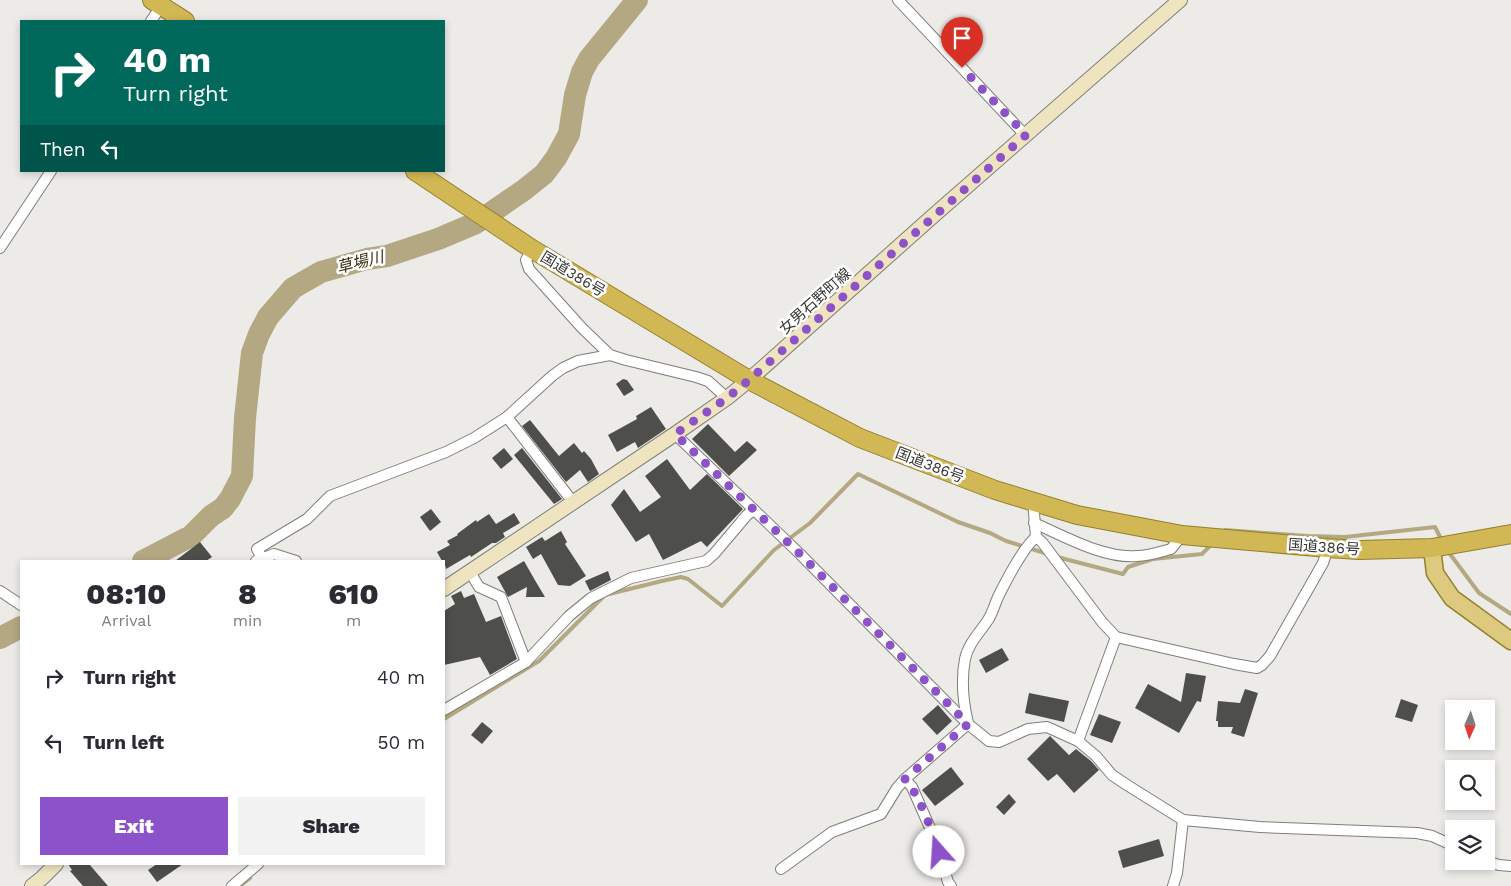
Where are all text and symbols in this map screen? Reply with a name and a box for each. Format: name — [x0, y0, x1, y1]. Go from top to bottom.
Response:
pin — [941, 17, 983, 68]
icon: arrive — [948, 24, 976, 52]
text: 40 m — [123, 39, 211, 81]
icon: right — [40, 40, 105, 105]
text: Turn right — [123, 81, 228, 106]
icon: left — [96, 135, 124, 163]
text: Then — [40, 138, 86, 161]
water label: 草場川 — [334, 246, 388, 277]
street label: 国道386号 — [537, 248, 609, 300]
street label: 女男石野町線 — [776, 264, 854, 338]
street label: 国道386号 — [893, 444, 967, 486]
street label: 国道386号 — [1287, 536, 1361, 558]
text: 08:10 — [86, 576, 167, 611]
text: 8 — [238, 576, 257, 611]
text: 610 — [328, 576, 379, 611]
text: Arrival — [101, 611, 151, 630]
text: min — [233, 611, 262, 630]
text: m — [346, 611, 361, 630]
icon: right — [40, 664, 68, 692]
text: Turn right — [83, 666, 176, 689]
text: 40 m — [377, 666, 425, 689]
north arrow — [1445, 700, 1495, 750]
map controls — [1445, 700, 1495, 870]
icon: left — [40, 729, 68, 757]
text: Turn left — [83, 731, 164, 754]
text: 50 m — [378, 731, 425, 754]
button: search — [1445, 760, 1495, 810]
button: Exit — [40, 797, 228, 855]
button: Share — [238, 797, 425, 855]
button: layers — [1445, 820, 1495, 870]
position arrow — [912, 825, 964, 877]

